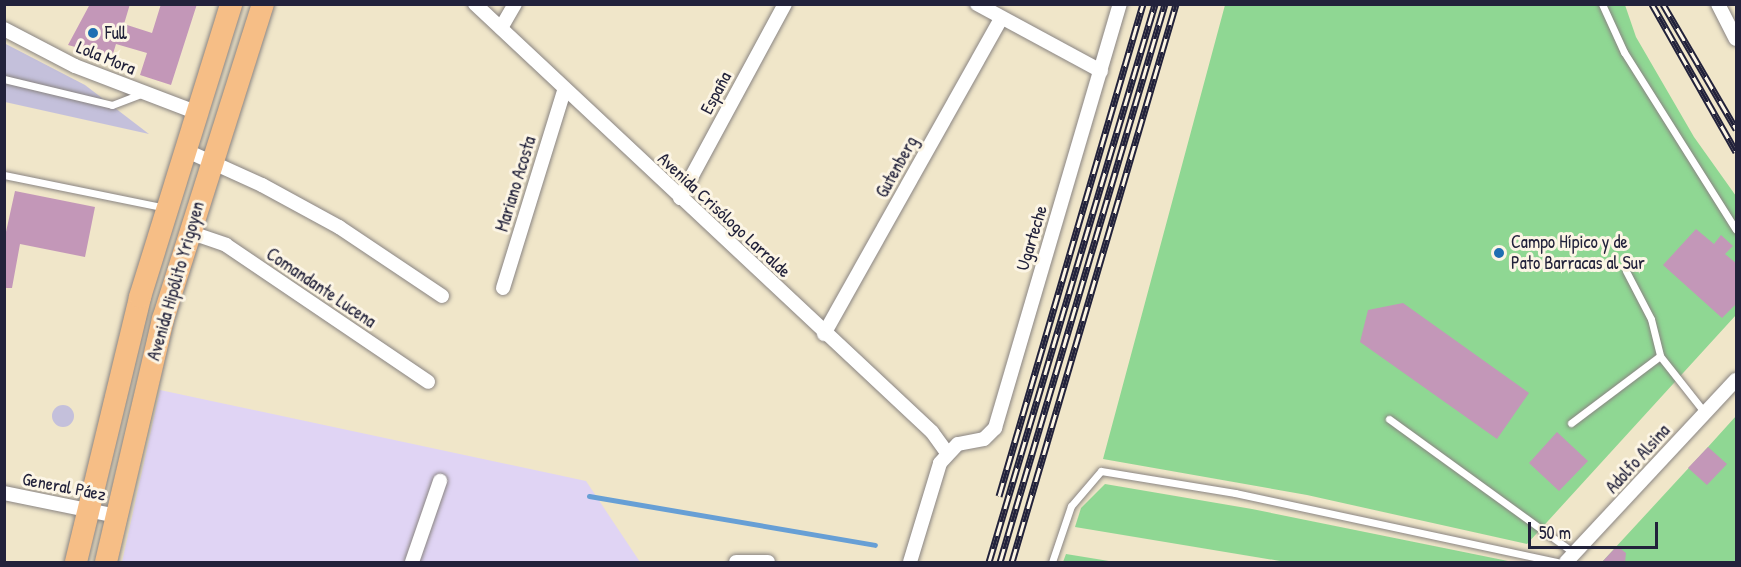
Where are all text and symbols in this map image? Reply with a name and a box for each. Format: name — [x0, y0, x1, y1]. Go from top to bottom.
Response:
place label: Full — [105, 22, 127, 44]
marker: Full — [86, 26, 100, 40]
street label: Lola Mora — [73, 36, 139, 80]
street label: España — [696, 68, 736, 118]
street label: Gutenberg — [871, 133, 923, 201]
street label: Mariano Acosta — [491, 134, 541, 234]
street label: Avenida Crisólogo Larralde — [653, 148, 795, 282]
street label: Avenida Hipólito Yrigoyen — [143, 199, 209, 363]
street label: Ugarteche — [1012, 203, 1052, 273]
place label: Campo Hípico y de Pato Barracas al Sur — [1511, 232, 1645, 274]
street label: Comandante Lucena — [262, 243, 380, 333]
marker: Campo Hípico y de Pato Barracas al Sur — [1492, 246, 1506, 260]
street label: Adolfo Alsina — [1601, 420, 1675, 498]
street label: General Páez — [20, 468, 108, 506]
scale bar — [1531, 510, 1662, 548]
text: 50 m — [1539, 520, 1571, 545]

